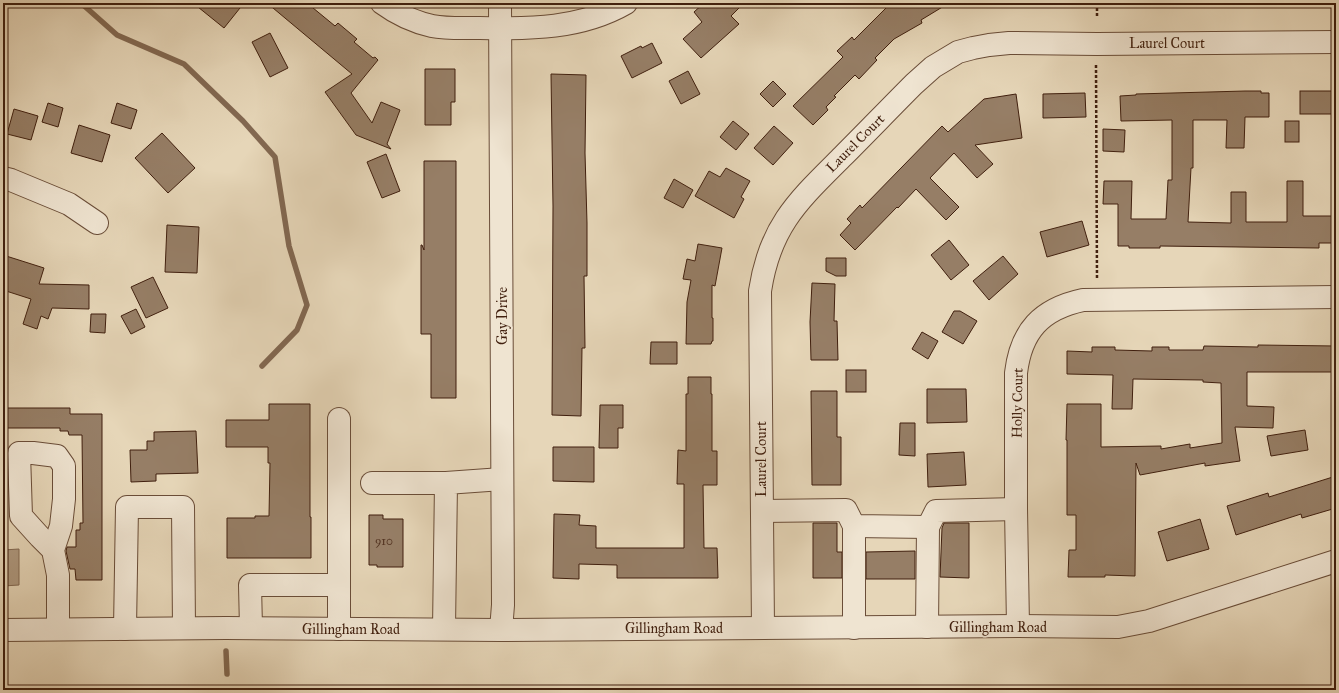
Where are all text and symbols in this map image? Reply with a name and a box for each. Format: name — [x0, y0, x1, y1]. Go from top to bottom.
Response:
street label: Laurel Court — [1129, 35, 1205, 52]
street label: Laurel Court — [823, 110, 888, 176]
street label: Gay Drive — [494, 287, 511, 345]
street label: Holly Court — [1008, 368, 1027, 438]
street label: Laurel Court — [753, 421, 770, 497]
house number: 910 — [375, 534, 393, 548]
street label: Gillingham Road — [949, 619, 1047, 636]
street label: Gillingham Road — [625, 620, 723, 637]
street label: Gillingham Road — [302, 621, 400, 638]

